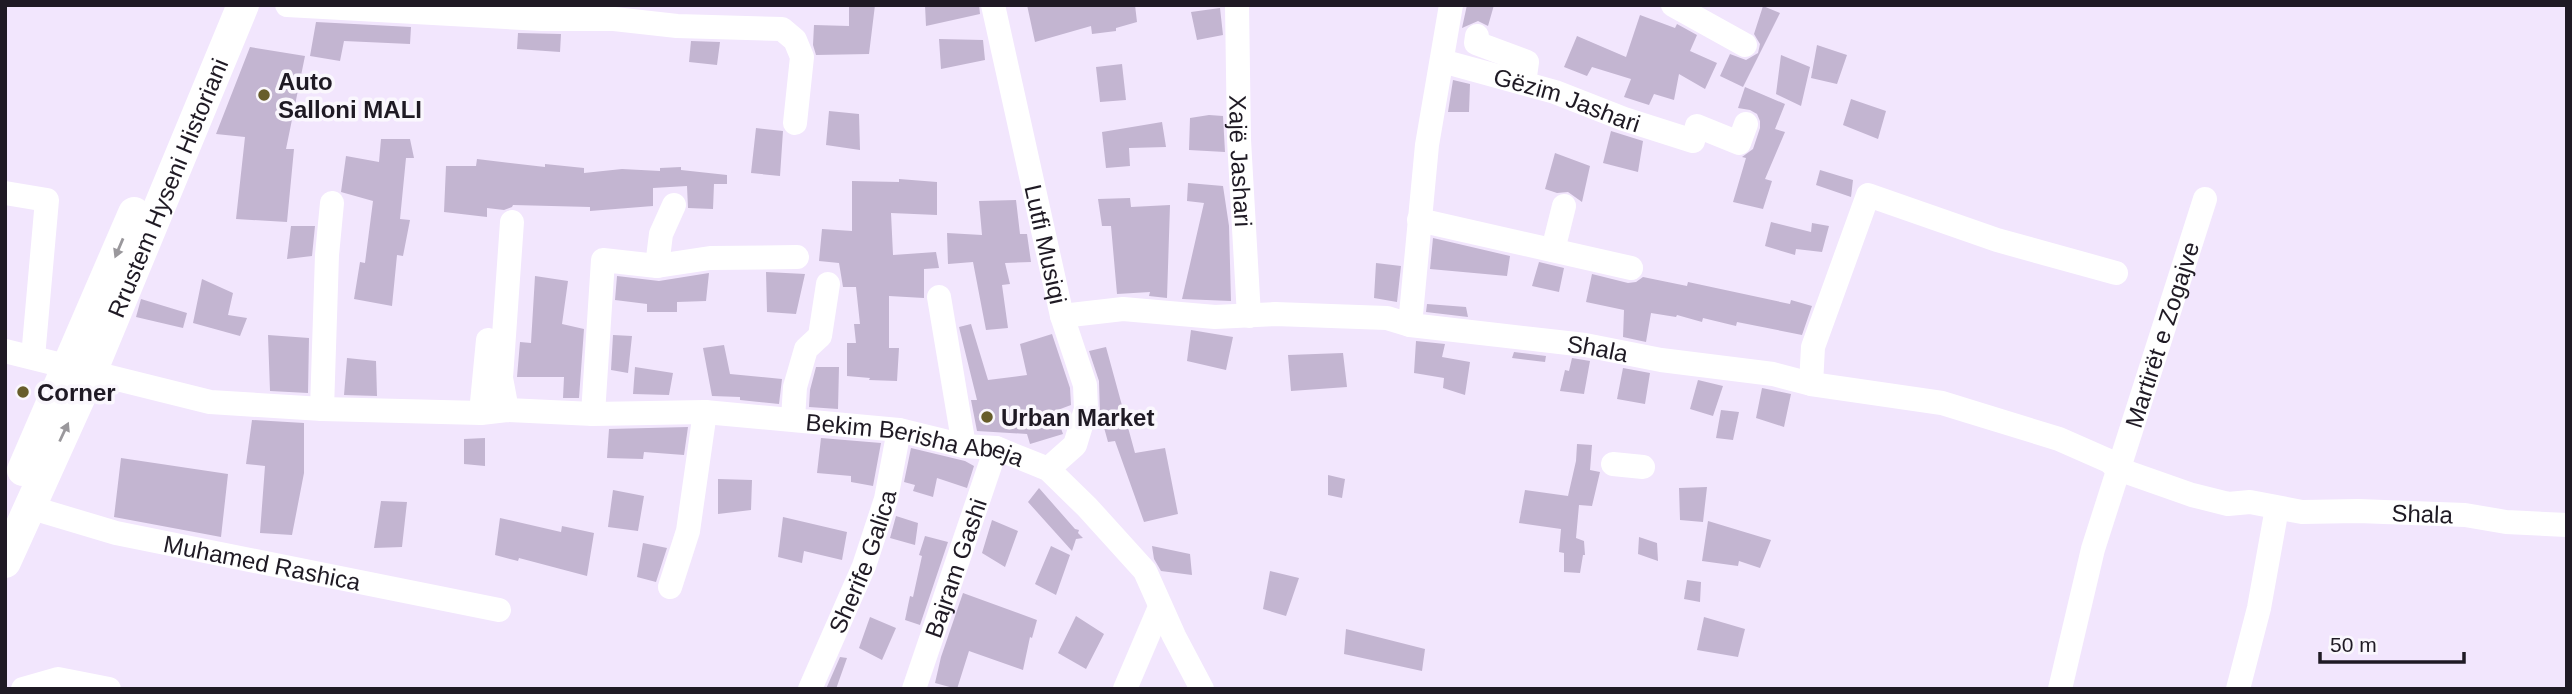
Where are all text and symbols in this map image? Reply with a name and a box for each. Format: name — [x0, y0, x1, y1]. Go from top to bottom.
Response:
street label: Rrustem Hyseni Historiani — [102, 54, 233, 321]
street label: Gëzim Jashari — [1491, 62, 1644, 137]
place label: Auto Salloni MALI — [278, 68, 422, 123]
marker: Auto Salloni MALI — [256, 87, 272, 103]
street label: Xajë Jashari — [1225, 95, 1257, 228]
street label: Lutfi Musiqi — [1020, 182, 1072, 306]
one-way arrow — [113, 238, 124, 259]
street label: Martirët e Zogajve — [2119, 238, 2204, 431]
street label: Shala — [1566, 330, 1631, 367]
place label: Corner — [37, 379, 116, 406]
marker: Corner — [15, 384, 31, 400]
place label: Urban Market — [1001, 404, 1154, 431]
street label: Bekim Berisha Abeja — [805, 408, 1029, 472]
marker: Urban Market — [979, 409, 995, 425]
one-way arrow — [58, 422, 69, 442]
street label: Sherife Galica — [823, 487, 901, 637]
street label: Bajram Gashi — [919, 495, 991, 641]
street label: Shala — [2391, 499, 2454, 528]
street label: Muhamed Rashica — [161, 529, 364, 596]
scale bar — [2320, 620, 2464, 664]
text: 50 m — [2330, 633, 2377, 656]

